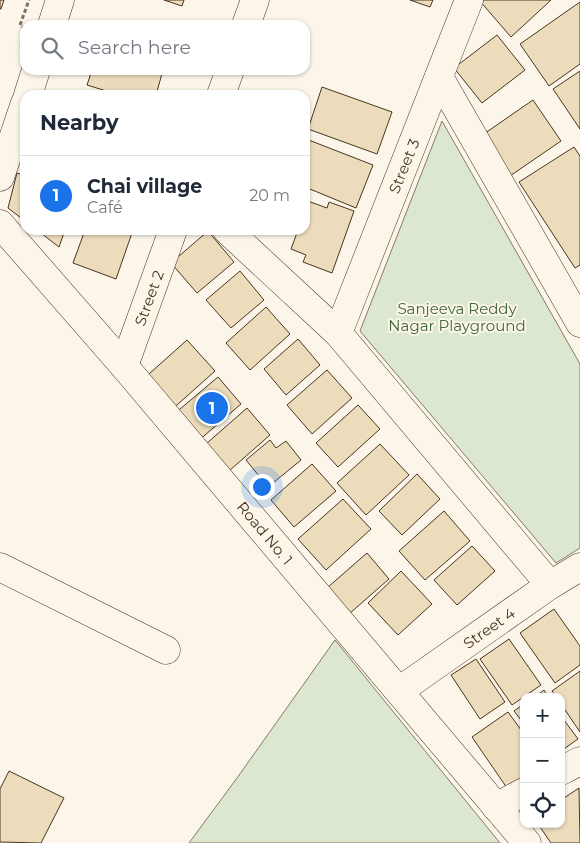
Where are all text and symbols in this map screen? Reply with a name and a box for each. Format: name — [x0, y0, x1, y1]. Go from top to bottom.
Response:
search box — [20, 20, 310, 75]
icon: search — [38, 34, 66, 62]
text: Search here — [78, 36, 191, 59]
text: Nearby — [40, 110, 119, 135]
street label: Street 3 — [384, 136, 424, 196]
text: Chai village — [87, 175, 202, 198]
text: 1 — [53, 186, 59, 205]
text: 20 m — [249, 186, 290, 205]
text: Café — [87, 198, 123, 217]
street label: Street 2 — [130, 268, 168, 328]
park label: Sanjeeva Reddy Nagar Playground — [388, 299, 526, 335]
pin: 1 — [196, 389, 228, 427]
your location — [249, 474, 275, 500]
street label: Road No. 1 — [233, 497, 297, 569]
street label: Street 4 — [459, 603, 519, 653]
map controls — [520, 693, 565, 828]
button: + — [520, 693, 565, 738]
button: − — [520, 738, 565, 783]
button: locate — [520, 783, 565, 828]

